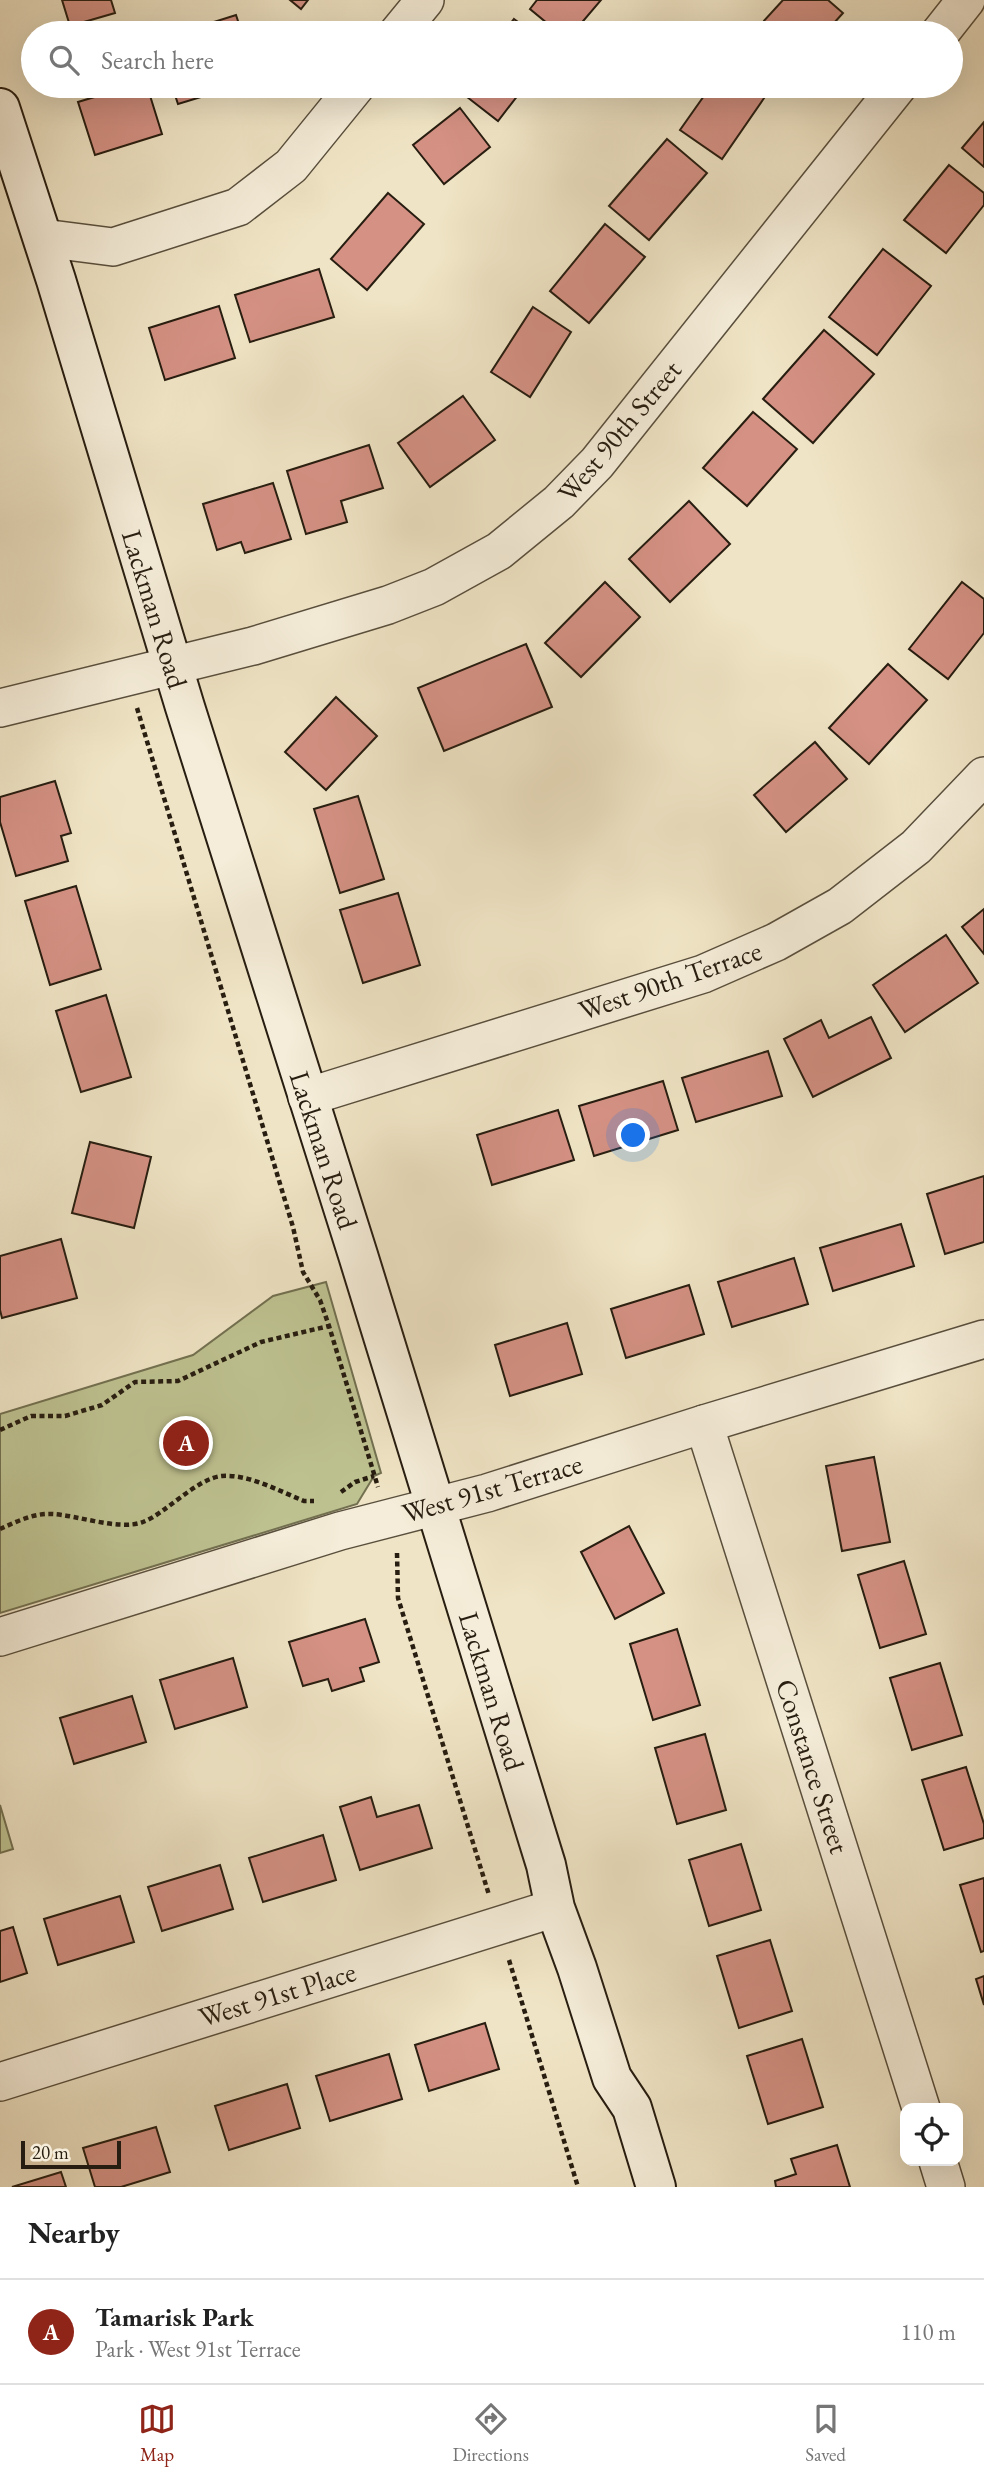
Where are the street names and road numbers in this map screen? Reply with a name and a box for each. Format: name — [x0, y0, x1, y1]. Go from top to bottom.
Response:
street label: West 90th Street — [549, 352, 689, 509]
street label: Lackman Road — [114, 525, 196, 693]
street label: West 90th Terrace — [574, 932, 766, 1028]
street label: Lackman Road — [282, 1066, 367, 1234]
street label: West 91st Terrace — [398, 1445, 586, 1531]
street label: Lackman Road — [451, 1607, 533, 1775]
street label: Constance Street — [768, 1674, 858, 1858]
street label: West 91st Place — [194, 1953, 360, 2035]

